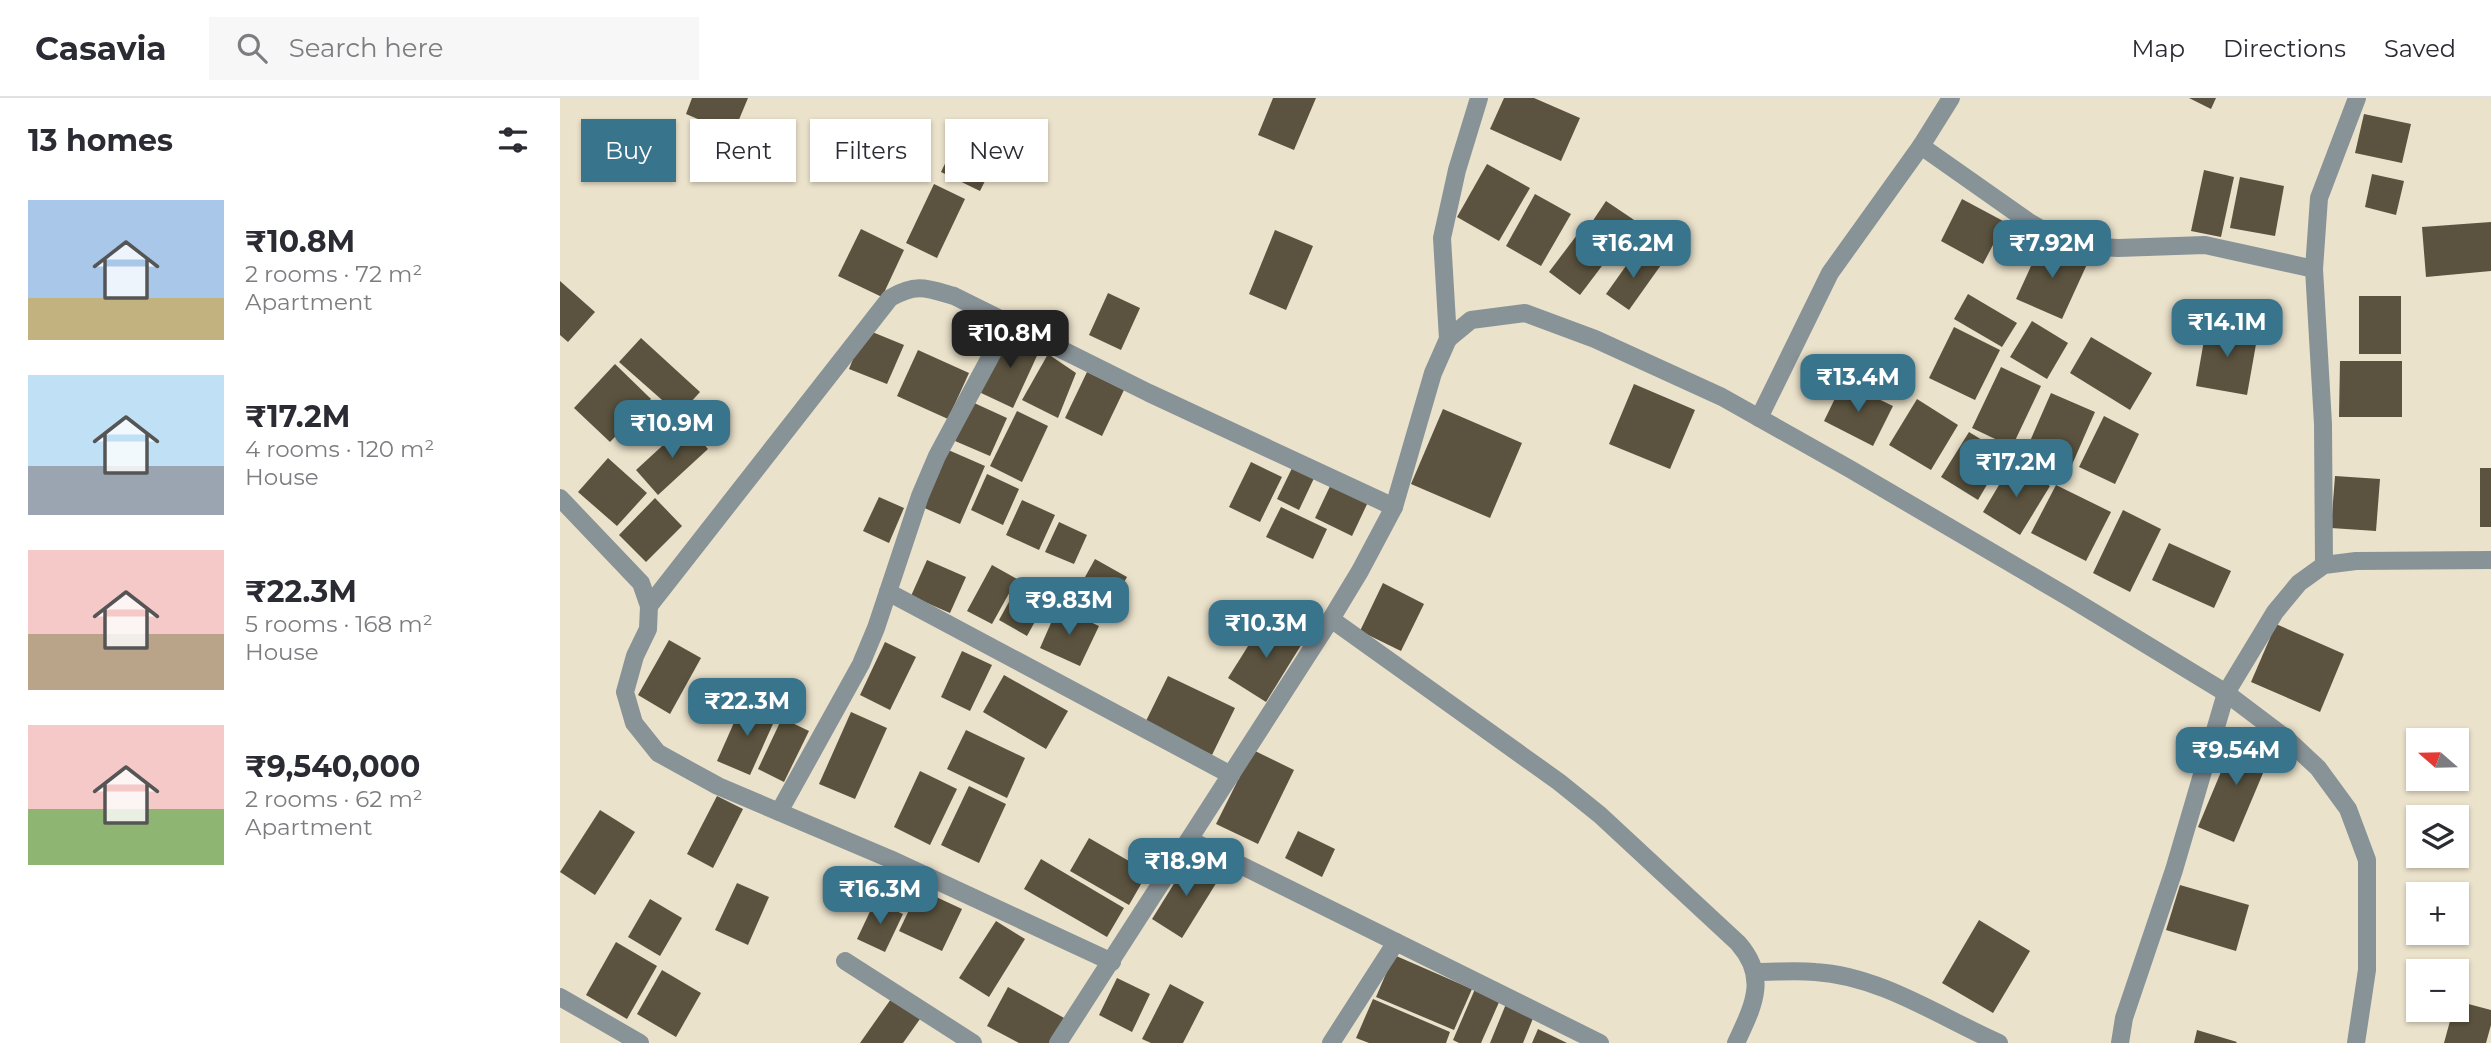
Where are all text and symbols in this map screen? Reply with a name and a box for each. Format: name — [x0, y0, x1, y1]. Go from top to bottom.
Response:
search box — [209, 17, 699, 80]
text: Casavia — [35, 28, 167, 68]
icon: search — [233, 29, 271, 67]
text: Search here — [289, 32, 443, 64]
text: Map — [2132, 34, 2185, 63]
text: Directions — [2223, 34, 2346, 63]
text: Saved — [2384, 34, 2456, 63]
chip: Buy — [581, 119, 676, 182]
chip: Rent — [690, 119, 796, 182]
chip: Filters — [810, 119, 931, 182]
chip: New — [945, 119, 1048, 182]
icon: filters — [494, 121, 532, 159]
text: 13 homes — [28, 122, 173, 159]
pin: ₹16.2M — [1576, 220, 1690, 280]
pin: ₹7.92M — [1995, 220, 2109, 280]
text: ₹10.8M — [245, 223, 355, 260]
icon: home — [84, 228, 168, 312]
text: ₹16.2M — [1592, 229, 1674, 257]
text: ₹7.92M — [2009, 229, 2095, 257]
text: 2 rooms · 72 m² — [245, 260, 422, 288]
text: Apartment — [245, 288, 373, 316]
pin: ₹14.1M — [2170, 300, 2284, 359]
text: ₹14.1M — [2188, 308, 2266, 336]
pin: ₹10.8M — [953, 310, 1067, 370]
text: ₹10.8M — [968, 319, 1052, 347]
pin: ₹13.4M — [1801, 354, 1915, 414]
text: ₹13.4M — [1816, 363, 1900, 391]
text: ₹17.2M — [245, 398, 350, 435]
pin: ₹10.9M — [615, 400, 729, 460]
icon: home — [84, 403, 168, 487]
text: ₹10.9M — [630, 409, 714, 437]
text: 4 rooms · 120 m² — [245, 435, 434, 463]
pin: ₹17.2M — [1959, 440, 2073, 499]
text: ₹17.2M — [1976, 448, 2056, 476]
text: House — [245, 463, 319, 491]
text: ₹22.3M — [245, 573, 357, 610]
icon: home — [84, 578, 168, 662]
pin: ₹9.83M — [1012, 578, 1126, 637]
text: ₹9.83M — [1025, 586, 1113, 614]
pin: ₹10.3M — [1209, 601, 1323, 660]
text: ₹10.3M — [1225, 609, 1307, 637]
text: 5 rooms · 168 m² — [245, 610, 433, 638]
text: House — [245, 638, 319, 666]
pin: ₹22.3M — [690, 678, 804, 738]
text: ₹22.3M — [704, 687, 790, 715]
pin: ₹9.54M — [2179, 728, 2293, 787]
north arrow — [2406, 728, 2469, 791]
map controls — [2406, 728, 2469, 1022]
text: ₹9.54M — [2192, 736, 2280, 764]
text: ₹9,540,000 — [245, 748, 420, 785]
icon: home — [84, 753, 168, 837]
text: 2 rooms · 62 m² — [245, 785, 423, 813]
button: layers — [2406, 805, 2469, 868]
text: Apartment — [245, 813, 373, 841]
pin: ₹18.9M — [1129, 838, 1243, 898]
text: ₹18.9M — [1144, 847, 1228, 875]
pin: ₹16.3M — [823, 866, 937, 926]
text: ₹16.3M — [839, 875, 921, 903]
button: + — [2406, 882, 2469, 945]
button: − — [2406, 959, 2469, 1022]

